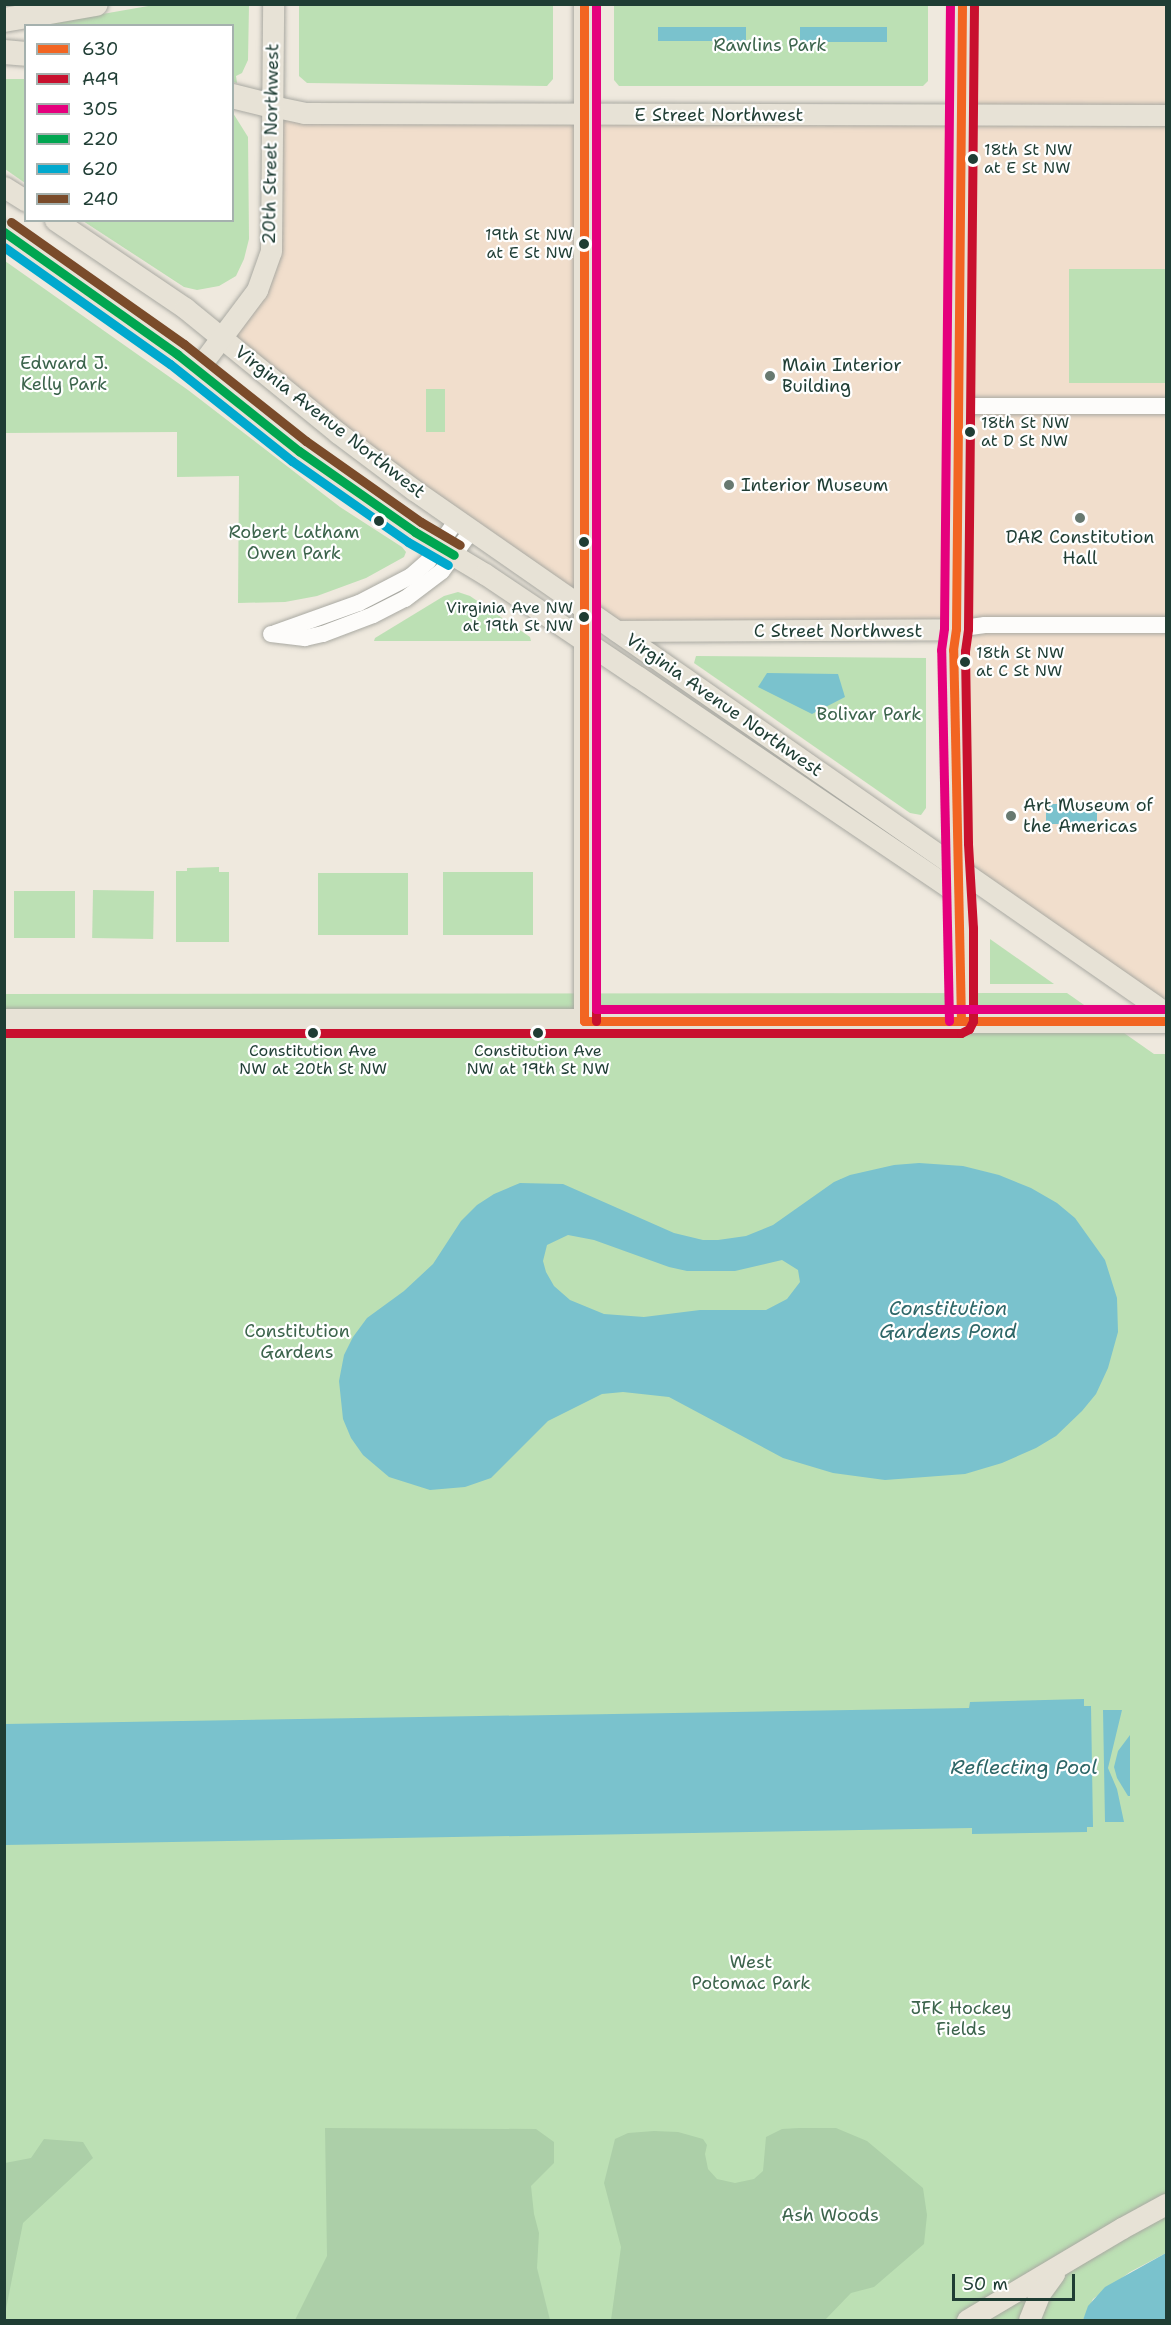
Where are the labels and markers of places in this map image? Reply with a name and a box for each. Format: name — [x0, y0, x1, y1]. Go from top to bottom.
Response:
place label: 18th St NW at E St NW — [984, 140, 1072, 178]
marker: 18th St NW at E St NW — [967, 153, 979, 165]
place label: 19th St NW at E St NW — [485, 225, 573, 263]
marker: 19th St NW at E St NW — [578, 238, 590, 250]
place label: Main Interior Building — [782, 355, 902, 398]
marker: Main Interior Building — [763, 369, 777, 383]
place label: 18th St NW at D St NW — [981, 413, 1069, 451]
marker: 18th St NW at D St NW — [964, 426, 976, 438]
place label: Interior Museum — [741, 474, 888, 496]
marker: Interior Museum — [722, 478, 736, 492]
marker: DAR Constitution Hall — [1073, 511, 1087, 525]
unlabelled marker — [373, 515, 385, 527]
place label: DAR Constitution Hall — [1006, 527, 1154, 570]
unlabelled marker — [578, 536, 590, 548]
place label: Virginia Ave NW at 19th St NW — [446, 598, 573, 636]
marker: Virginia Ave NW at 19th St NW — [578, 611, 590, 623]
place label: 18th St NW at C St NW — [976, 643, 1064, 681]
marker: 18th St NW at C St NW — [959, 656, 971, 668]
place label: Art Museum of the Americas — [1023, 795, 1153, 838]
marker: Art Museum of the Americas — [1004, 809, 1018, 823]
marker: Constitution Ave NW at 20th St NW — [307, 1027, 319, 1039]
marker: Constitution Ave NW at 19th St NW — [532, 1027, 544, 1039]
place label: Constitution Ave NW at 20th St NW — [239, 1041, 387, 1079]
place label: Constitution Ave NW at 19th St NW — [466, 1041, 610, 1079]

